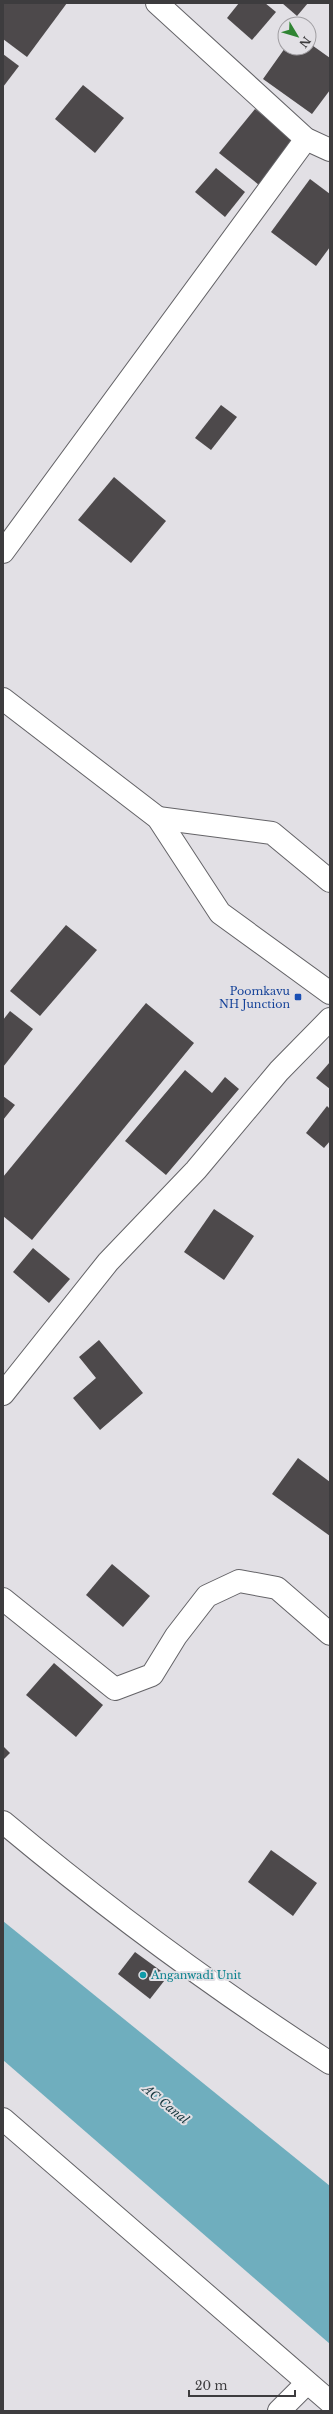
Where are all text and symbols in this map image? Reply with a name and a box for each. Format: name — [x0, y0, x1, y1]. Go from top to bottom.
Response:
north arrow — [277, 16, 317, 56]
text: N — [296, 34, 314, 51]
place label: Poomkavu NH Junction — [219, 984, 291, 1011]
marker: Poomkavu NH Junction — [293, 992, 303, 1002]
place label: Anganwadi Unit — [150, 1968, 242, 1982]
marker: Anganwadi Unit — [138, 1970, 148, 1980]
water label: AC Canal — [139, 2080, 192, 2127]
scale bar — [189, 2372, 295, 2398]
text: 20 m — [195, 2378, 227, 2393]

